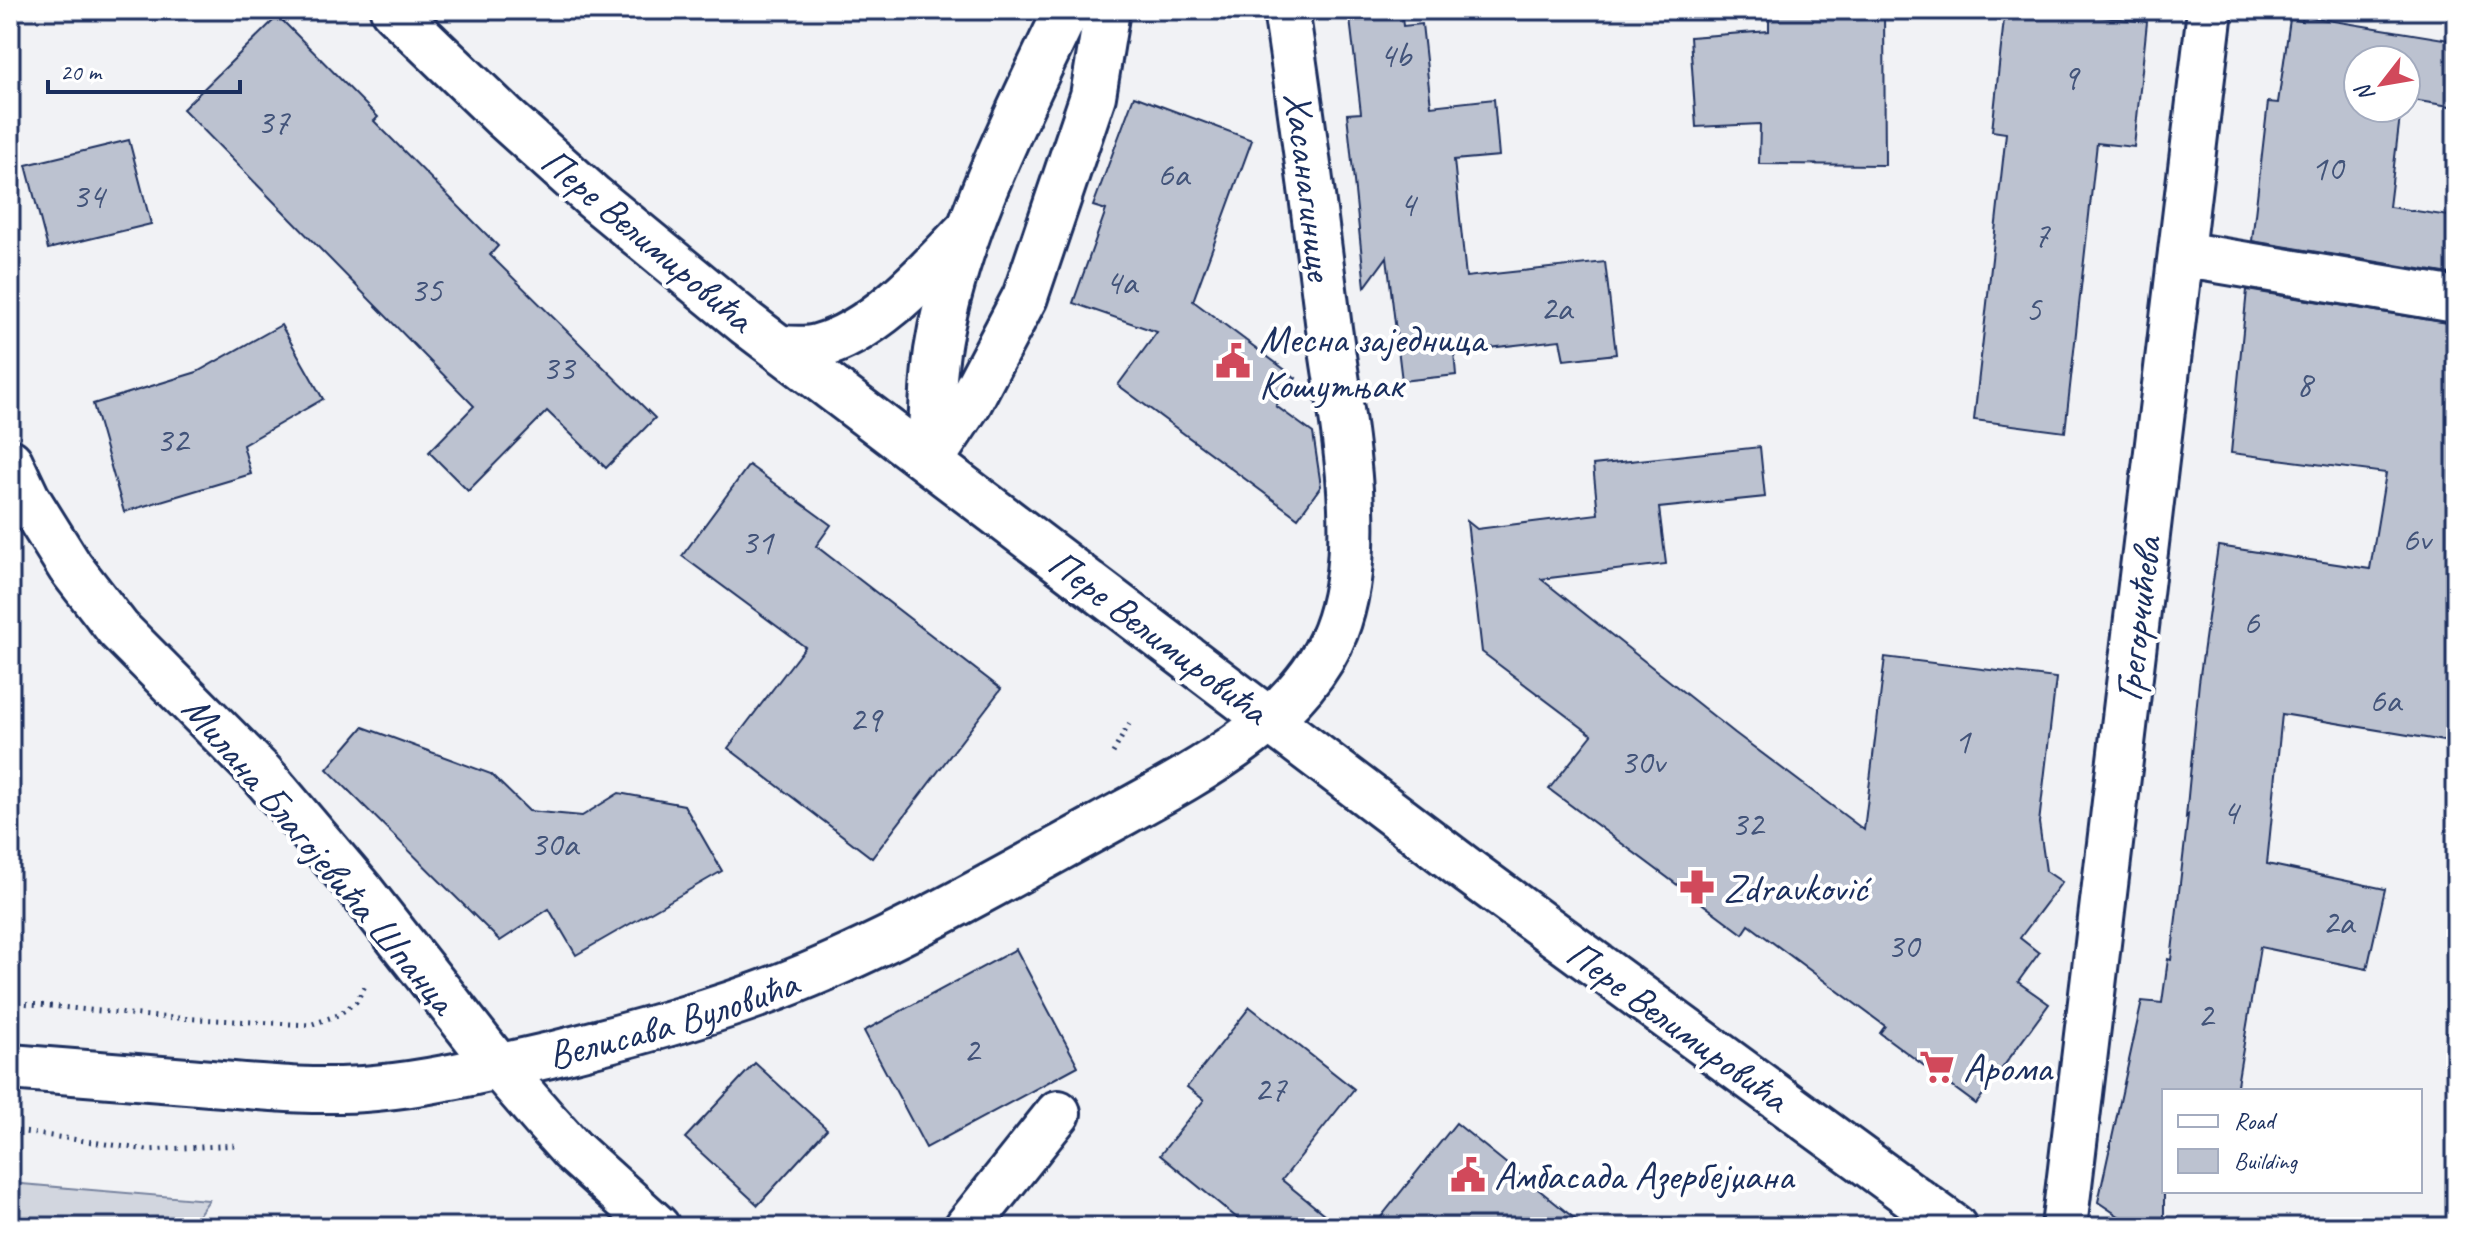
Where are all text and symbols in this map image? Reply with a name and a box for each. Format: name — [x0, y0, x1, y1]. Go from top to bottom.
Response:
house number: 4b — [1379, 32, 1413, 78]
scale bar — [48, 44, 240, 94]
north arrow — [2342, 44, 2422, 124]
house number: 9 — [2062, 54, 2081, 100]
text: 20 m — [60, 57, 103, 87]
text: N — [2348, 78, 2381, 107]
street label: Хасанагинице — [1273, 89, 1346, 286]
house number: 37 — [257, 99, 291, 145]
street label: Пере Велимировића — [531, 136, 766, 345]
house number: 10 — [2311, 145, 2346, 191]
house number: 6a — [1157, 151, 1191, 197]
house number: 34 — [72, 173, 108, 219]
house number: 4 — [1399, 181, 1419, 227]
house number: 7 — [2033, 212, 2051, 258]
house number: 4a — [1105, 259, 1139, 305]
house number: 35 — [410, 267, 444, 313]
house number: 2a — [1540, 285, 1574, 331]
house number: 5 — [2025, 286, 2043, 332]
place label: Месна заједница Кошутњак — [1259, 314, 1489, 410]
public building icon: Месна заједница Кошутњак — [1214, 342, 1252, 380]
house number: 33 — [542, 345, 577, 391]
house number: 8 — [2296, 361, 2316, 407]
house number: 32 — [156, 417, 191, 463]
house number: 6v — [2402, 516, 2433, 562]
house number: 31 — [741, 519, 775, 565]
street label: Грегорчићева — [2103, 531, 2173, 704]
street label: Пере Велимировића — [1039, 538, 1280, 737]
house number: 6 — [2243, 599, 2261, 645]
house number: 6a — [2369, 677, 2403, 723]
street label: Милана Благојевића Шпанца — [171, 685, 469, 1027]
house number: 29 — [849, 696, 884, 742]
house number: 1 — [1954, 718, 1972, 764]
house number: 30v — [1620, 739, 1667, 785]
house number: 4 — [2222, 789, 2242, 835]
house number: 32 — [1731, 801, 1766, 847]
house number: 30a — [530, 821, 580, 867]
place label: Zdravković — [1723, 863, 1872, 913]
pharmacy icon: Zdravković — [1678, 868, 1716, 906]
house number: 2a — [2322, 899, 2356, 945]
house number: 30 — [1887, 923, 1922, 969]
street label: Пере Велимировића — [1557, 929, 1800, 1125]
street label: Велисава Вуловића — [543, 957, 807, 1080]
house number: 2 — [2197, 992, 2216, 1038]
house number: 2 — [963, 1027, 982, 1073]
place label: Арома — [1963, 1043, 2055, 1093]
supermarket icon: Арома — [1918, 1048, 1956, 1086]
house number: 27 — [1254, 1066, 1288, 1112]
legend — [2162, 1089, 2422, 1193]
text: Road — [2234, 1106, 2278, 1136]
text: Building — [2234, 1146, 2299, 1176]
place label: Амбасада Азербејџана — [1494, 1151, 1796, 1201]
public building icon: Амбасада Азербејџана — [1449, 1156, 1487, 1194]

